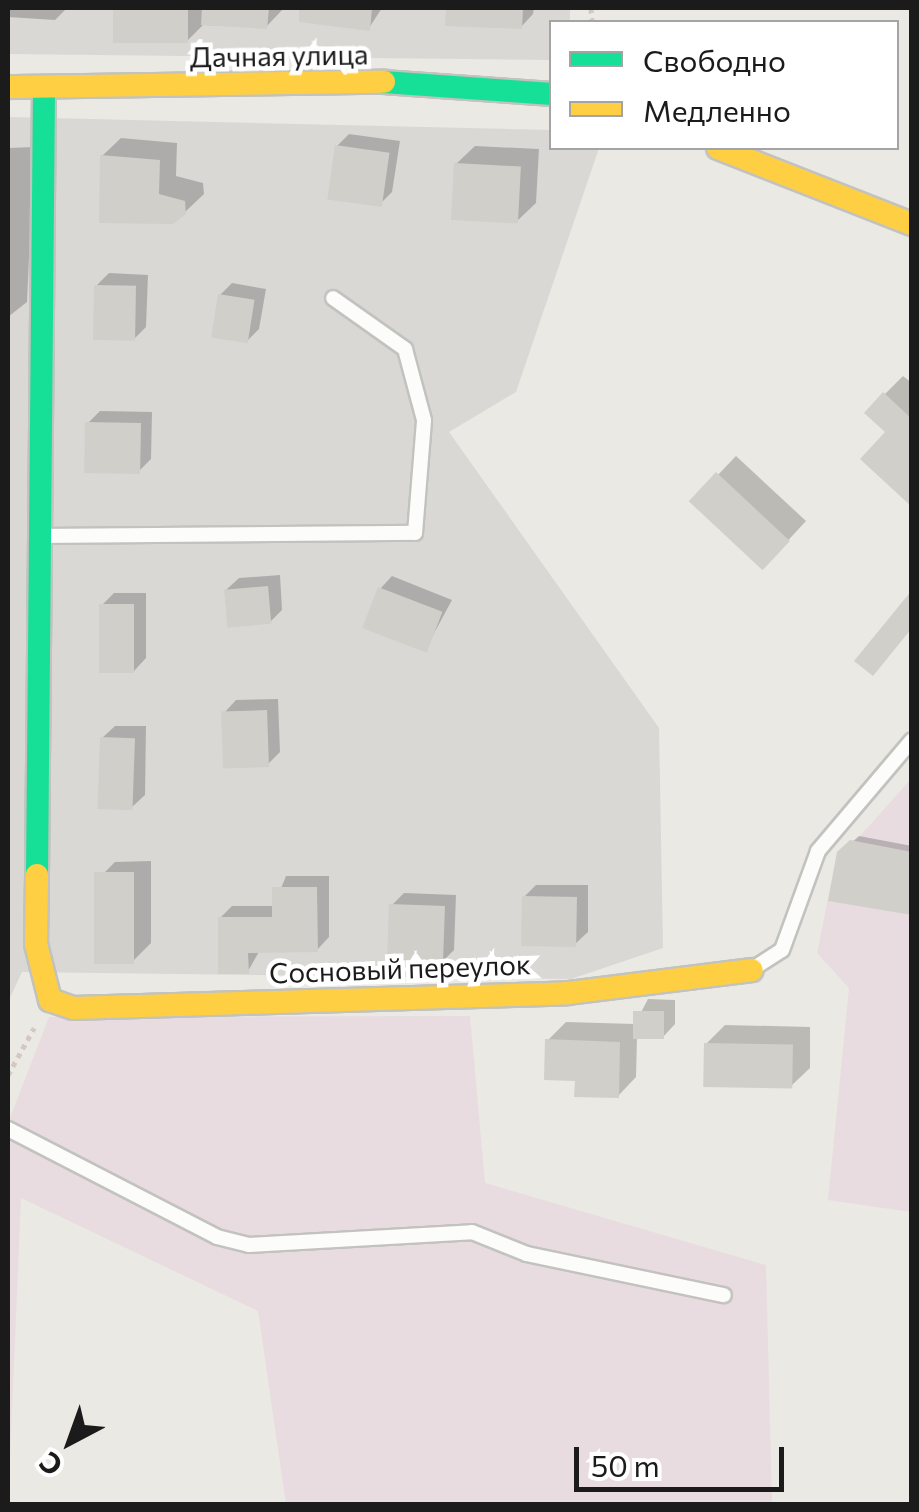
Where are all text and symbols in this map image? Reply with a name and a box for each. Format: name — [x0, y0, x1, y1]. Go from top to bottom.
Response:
legend — [549, 20, 899, 150]
street label: Дачная улица — [189, 37, 369, 73]
text: Свободно — [643, 41, 786, 78]
text: Медленно — [643, 91, 791, 128]
street label: Сосновый переулок — [269, 947, 531, 989]
north arrow — [20, 1392, 120, 1492]
scale bar — [579, 1427, 789, 1489]
text: С — [32, 1446, 69, 1484]
text: 50 m — [591, 1446, 660, 1483]

